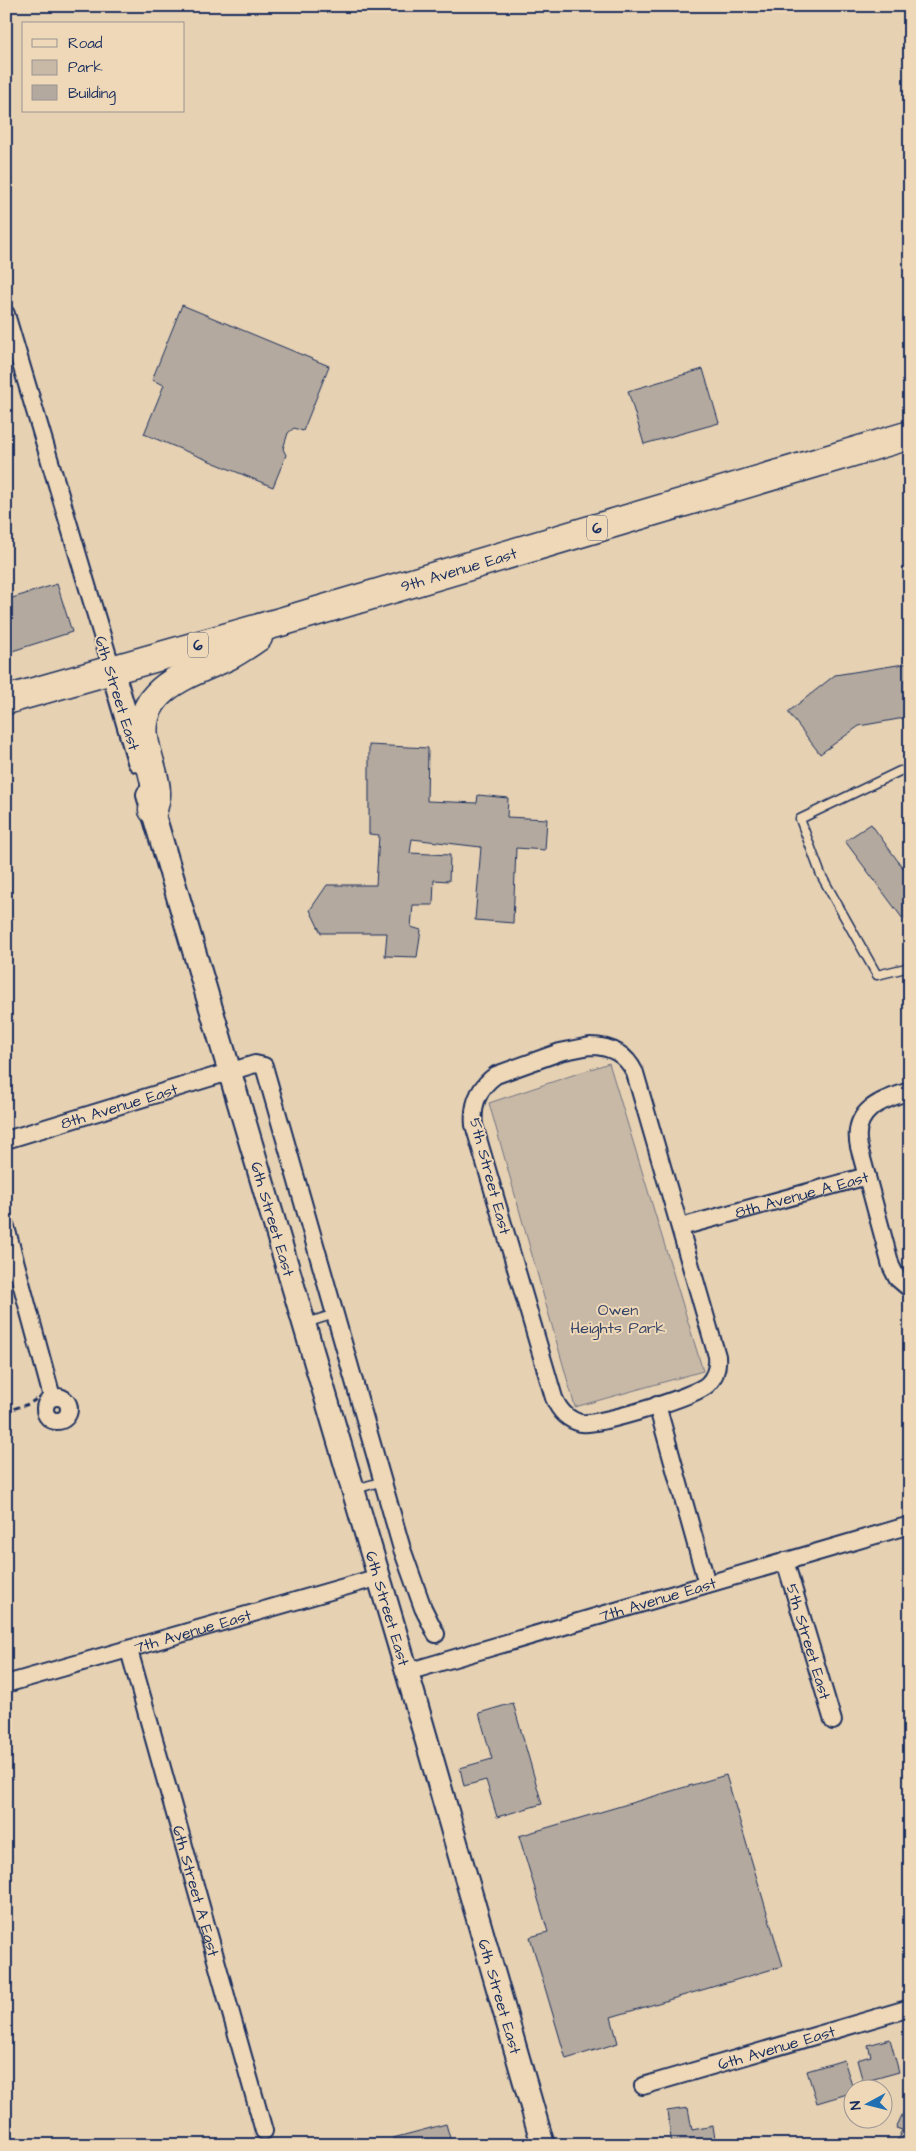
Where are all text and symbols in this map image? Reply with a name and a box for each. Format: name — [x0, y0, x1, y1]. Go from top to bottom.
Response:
legend — [22, 22, 185, 112]
text: Road — [68, 33, 103, 54]
text: Park — [68, 57, 103, 78]
text: Building — [68, 83, 116, 105]
road number: 6 — [587, 516, 607, 540]
street label: 9th Avenue East — [398, 542, 520, 598]
road number: 6 — [188, 632, 208, 658]
street label: 6th Street East — [89, 633, 145, 754]
street label: 8th Avenue East — [58, 1078, 181, 1135]
street label: 5th Street East — [464, 1115, 516, 1238]
street label: 6th Street East — [245, 1159, 300, 1280]
street label: 8th Avenue A East — [732, 1166, 872, 1224]
park label: Owen Heights Park — [571, 1299, 666, 1340]
street label: 6th Street East — [360, 1549, 415, 1669]
street label: 7th Avenue East — [597, 1572, 720, 1627]
street label: 5th Street East — [780, 1581, 836, 1703]
street label: 7th Avenue East — [131, 1604, 255, 1659]
street label: 6th Street A East — [167, 1823, 225, 1960]
street label: 6th Street East — [472, 1937, 526, 2057]
street label: 6th Avenue East — [715, 2020, 839, 2076]
north arrow — [844, 2078, 894, 2128]
text: N — [846, 2100, 867, 2111]

